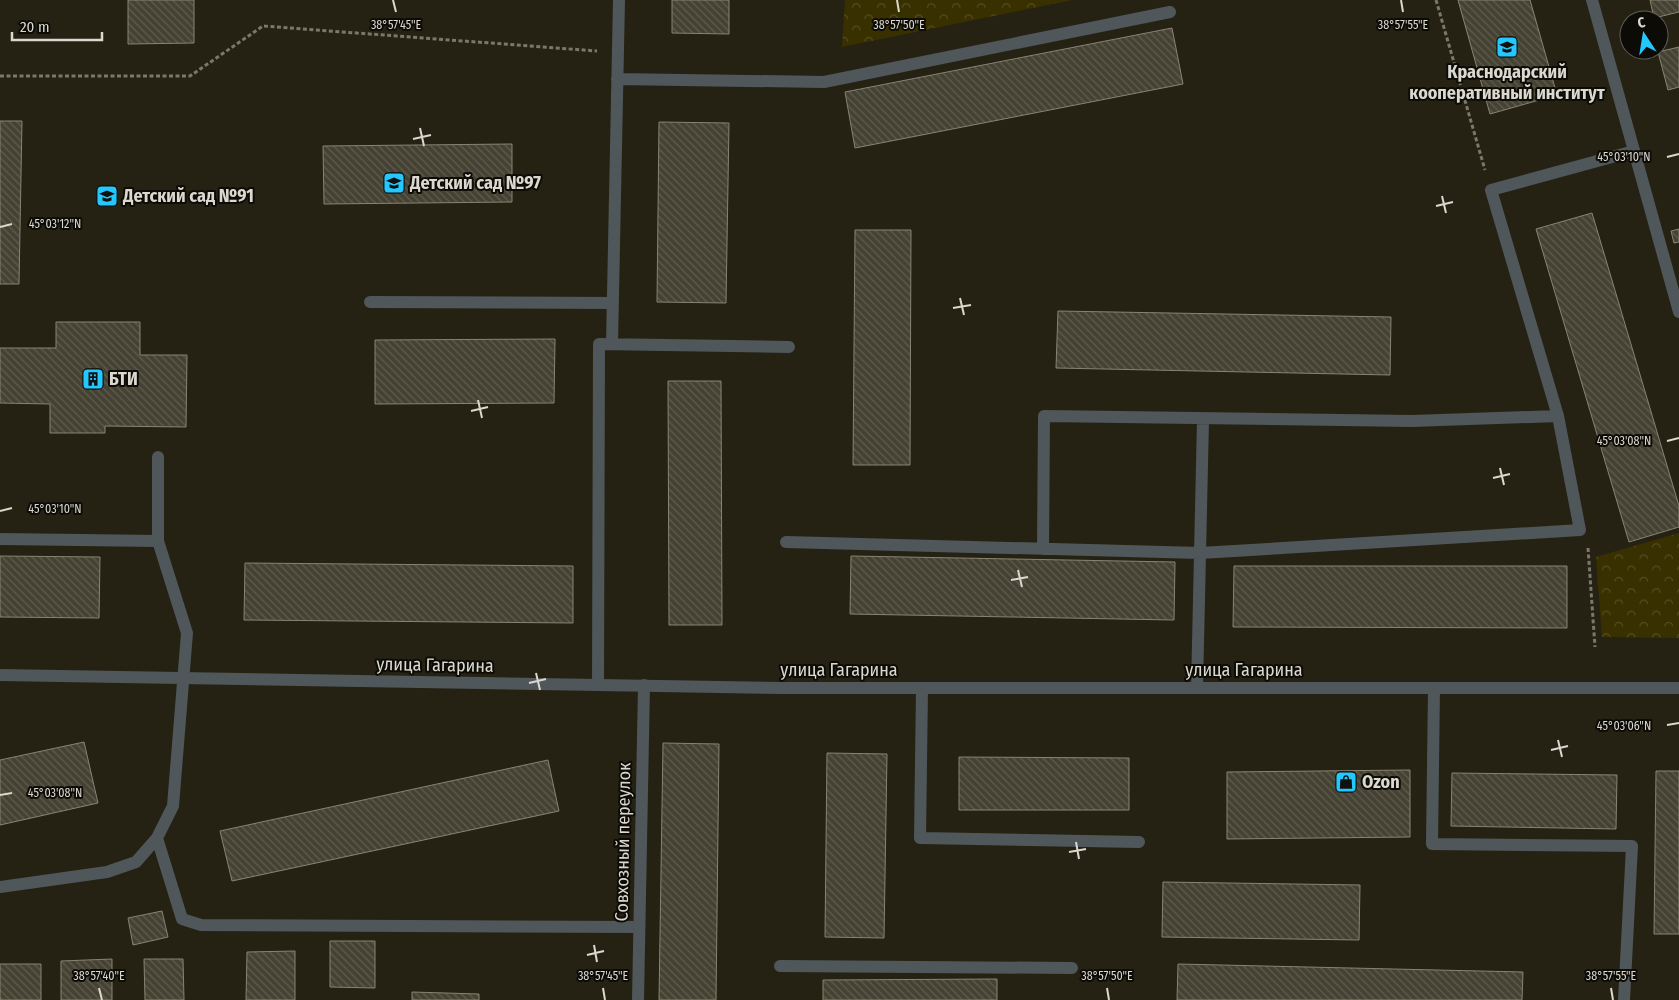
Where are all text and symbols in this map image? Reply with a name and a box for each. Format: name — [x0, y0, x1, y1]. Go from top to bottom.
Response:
scale bar — [12, 10, 102, 42]
north arrow — [1619, 10, 1669, 60]
text: С — [1636, 14, 1647, 32]
text: 20 m — [20, 18, 50, 36]
text: 38°57'45"E — [371, 18, 421, 32]
text: 38°57'50"E — [873, 18, 925, 32]
text: 38°57'55"E — [1378, 18, 1429, 32]
school or university icon: Краснодарский кооперативный институт — [1495, 35, 1519, 59]
place label: Краснодарский кооперативный институт — [1409, 61, 1605, 104]
text: 45°03'10"N — [1597, 150, 1651, 164]
school or university icon: Детский сад №97 — [382, 171, 406, 195]
place label: Детский сад №97 — [409, 172, 541, 194]
school or university icon: Детский сад №91 — [95, 184, 119, 208]
place label: Детский сад №91 — [122, 185, 254, 207]
text: 45°03'12"N — [29, 217, 81, 231]
building icon: БТИ — [81, 367, 105, 391]
place label: БТИ — [109, 368, 138, 390]
text: 45°03'08"N — [1597, 434, 1651, 448]
text: 45°03'10"N — [28, 502, 82, 516]
street label: улица Гагарина — [376, 653, 494, 677]
street label: улица Гагарина — [780, 659, 898, 681]
street label: улица Гагарина — [1185, 659, 1303, 681]
text: 45°03'06"N — [1597, 719, 1651, 733]
street label: Совхозный переулок — [611, 762, 635, 922]
shop icon: Ozon — [1334, 770, 1358, 794]
place label: Ozon — [1362, 771, 1400, 793]
text: 45°03'08"N — [28, 786, 82, 800]
text: 38°57'40"E — [73, 969, 125, 983]
text: 38°57'45"E — [578, 969, 628, 983]
text: 38°57'50"E — [1081, 969, 1133, 983]
text: 38°57'55"E — [1586, 969, 1637, 983]

